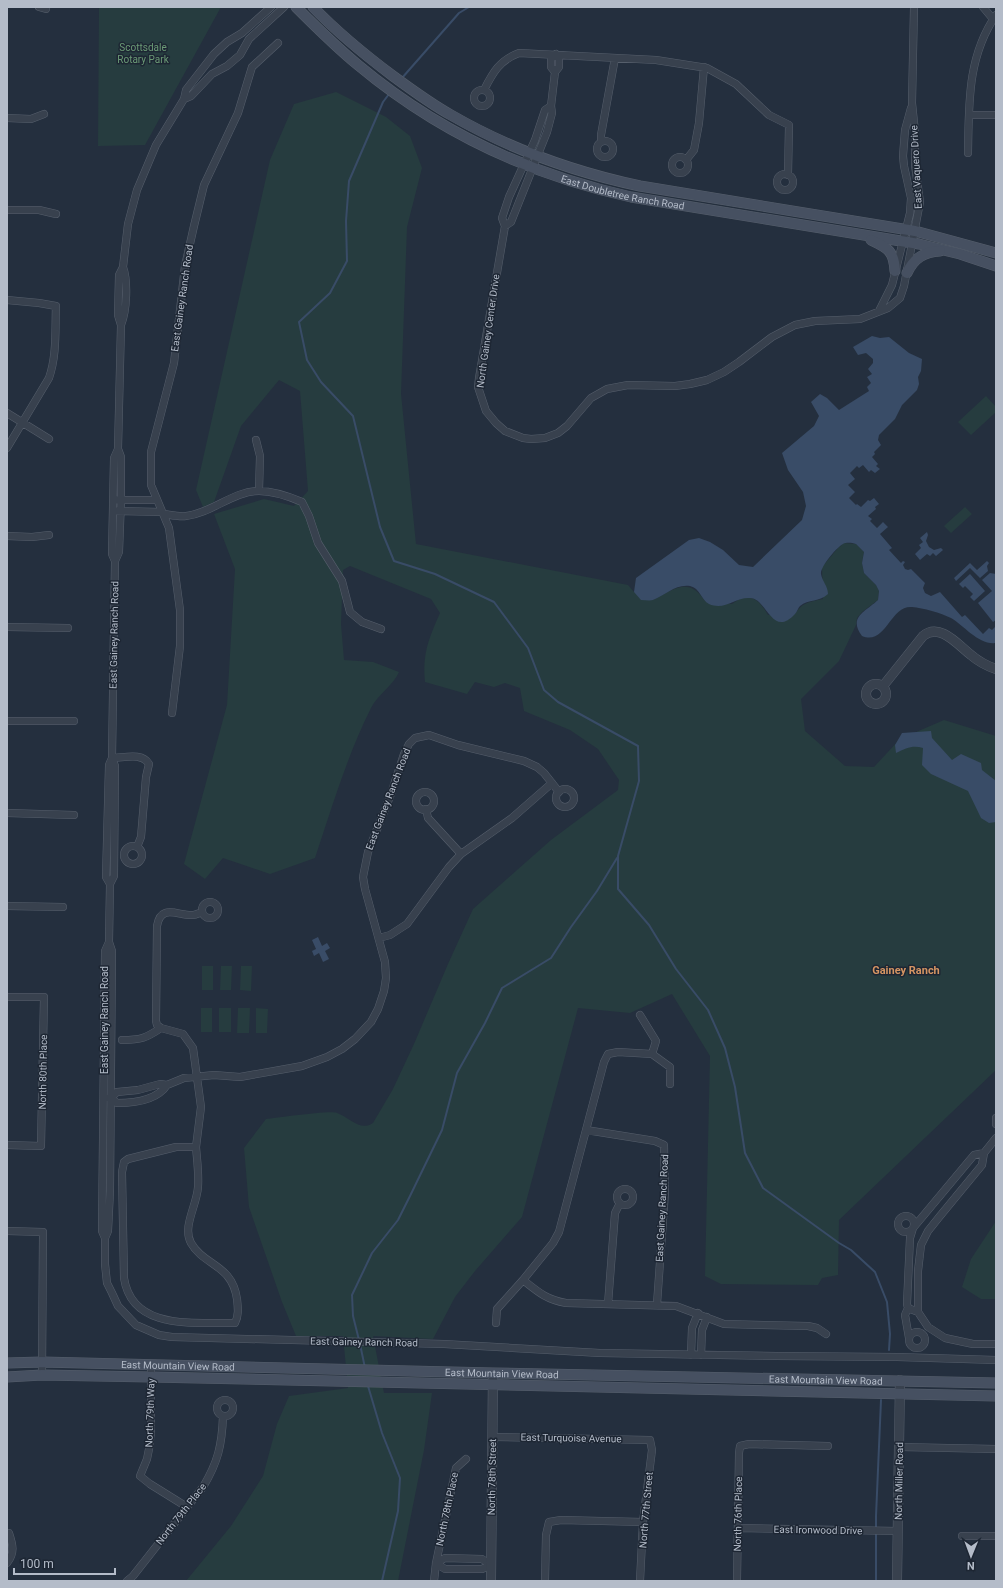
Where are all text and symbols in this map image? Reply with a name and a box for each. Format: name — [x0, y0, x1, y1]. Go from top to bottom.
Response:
park label: Scottsdale Rotary Park — [117, 42, 170, 65]
street label: East Vaquero Drive — [908, 125, 924, 209]
street label: East Doubletree Ranch Road — [560, 173, 685, 211]
street label: East Gainey Ranch Road — [169, 244, 195, 352]
street label: North Gainey Center Drive — [475, 273, 501, 389]
street label: East Gainey Ranch Road — [108, 581, 120, 689]
street label: East Gainey Ranch Road — [364, 747, 412, 851]
district label: Gainey Ranch — [872, 964, 940, 977]
street label: East Gainey Ranch Road — [99, 966, 110, 1074]
street label: North 80th Place — [37, 1034, 49, 1110]
street label: East Gainey Ranch Road — [654, 1154, 670, 1262]
street label: East Gainey Ranch Road — [310, 1336, 418, 1348]
street label: East Mountain View Road — [121, 1358, 235, 1372]
street label: East Mountain View Road — [445, 1366, 559, 1380]
street label: East Mountain View Road — [769, 1373, 883, 1386]
street label: North 79th Way — [143, 1378, 157, 1448]
street label: East Turquoise Avenue — [520, 1432, 622, 1444]
street label: North 78th Street — [486, 1439, 498, 1515]
street label: North Miller Road — [893, 1442, 905, 1520]
street label: North 78th Place — [434, 1471, 460, 1547]
street label: North 77th Street — [637, 1471, 655, 1549]
street label: North 76th Place — [732, 1476, 744, 1552]
street label: North 79th Place — [154, 1481, 208, 1547]
street label: East Ironwood Drive — [774, 1524, 862, 1536]
north arrow — [951, 1536, 991, 1576]
scale bar — [14, 1550, 115, 1576]
text: 100 m — [20, 1557, 54, 1571]
text: N — [967, 1559, 975, 1572]

